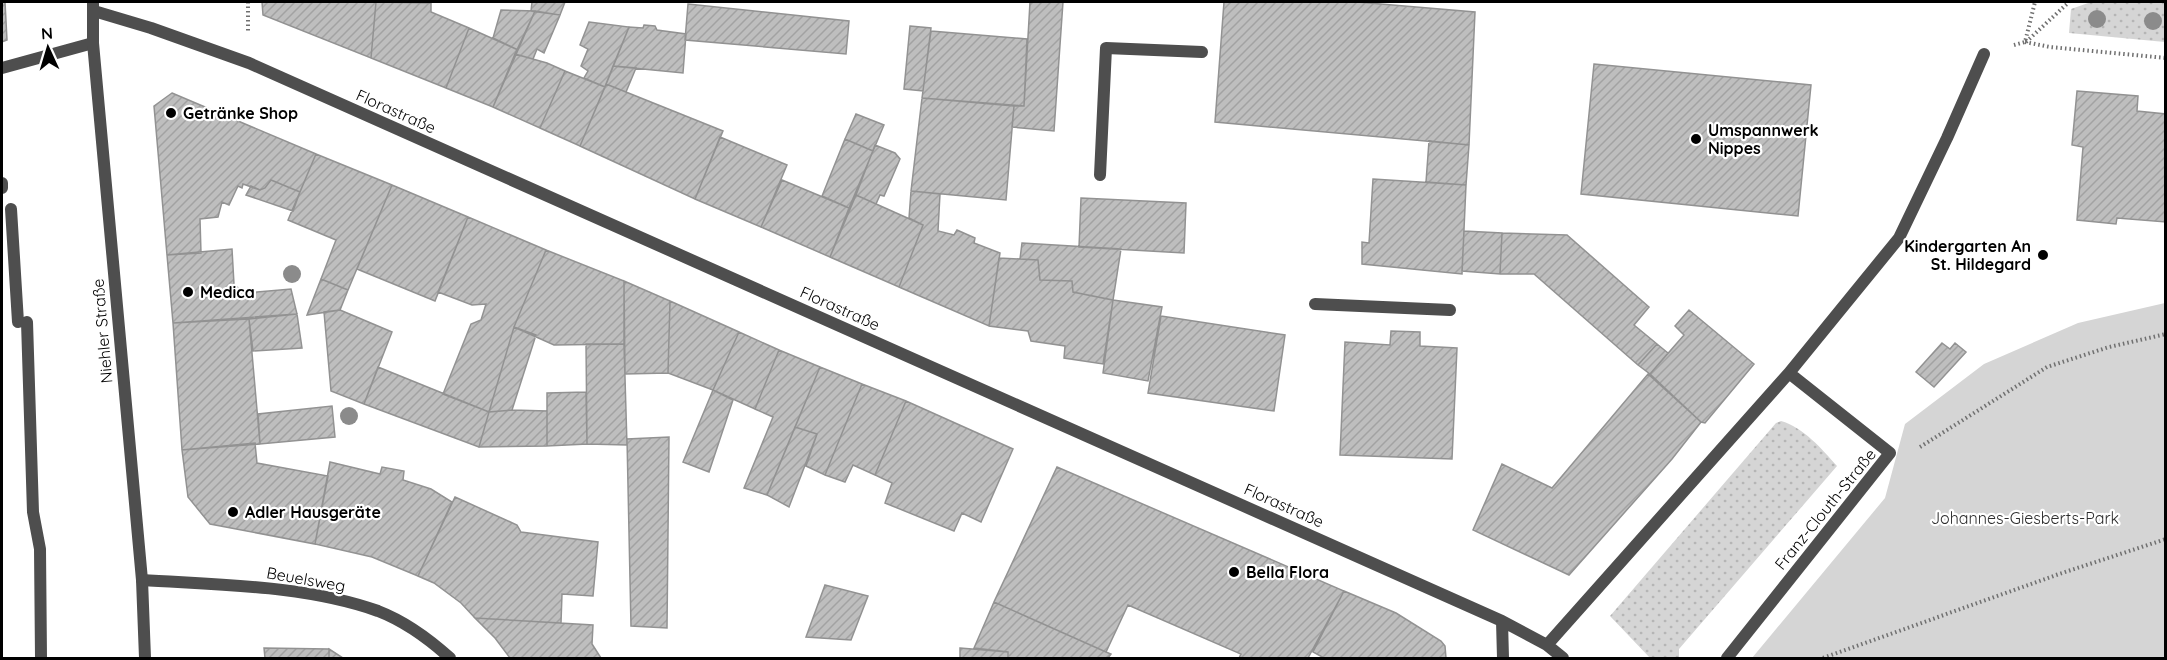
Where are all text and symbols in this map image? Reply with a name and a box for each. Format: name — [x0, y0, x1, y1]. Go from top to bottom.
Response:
north arrow — [18, 18, 78, 78]
text: N — [40, 23, 54, 43]
street label: Florastraße — [353, 85, 439, 137]
place label: Getränke Shop — [183, 103, 298, 123]
marker: Getränke Shop — [164, 106, 178, 120]
place label: Umspannwerk Nippes — [1708, 120, 1819, 158]
marker: Umspannwerk Nippes — [1689, 132, 1703, 146]
place label: Kindergarten An St. Hildegard — [1904, 236, 2031, 274]
marker: Kindergarten An St. Hildegard — [2036, 248, 2050, 262]
street label: Niehler Straße — [87, 278, 117, 384]
place label: Medica — [200, 282, 255, 302]
street label: Florastraße — [797, 282, 883, 334]
marker: Medica — [181, 285, 195, 299]
street label: Franz-Clouth-Straße — [1770, 444, 1880, 574]
street label: Florastraße — [1241, 479, 1327, 531]
place label: Adler Hausgeräte — [245, 502, 381, 522]
marker: Adler Hausgeräte — [226, 505, 240, 519]
park label: Johannes-Giesberts-Park — [1931, 508, 2119, 528]
street label: Beuelsweg — [265, 562, 347, 596]
place label: Bella Flora — [1246, 562, 1329, 582]
marker: Bella Flora — [1227, 565, 1241, 579]

